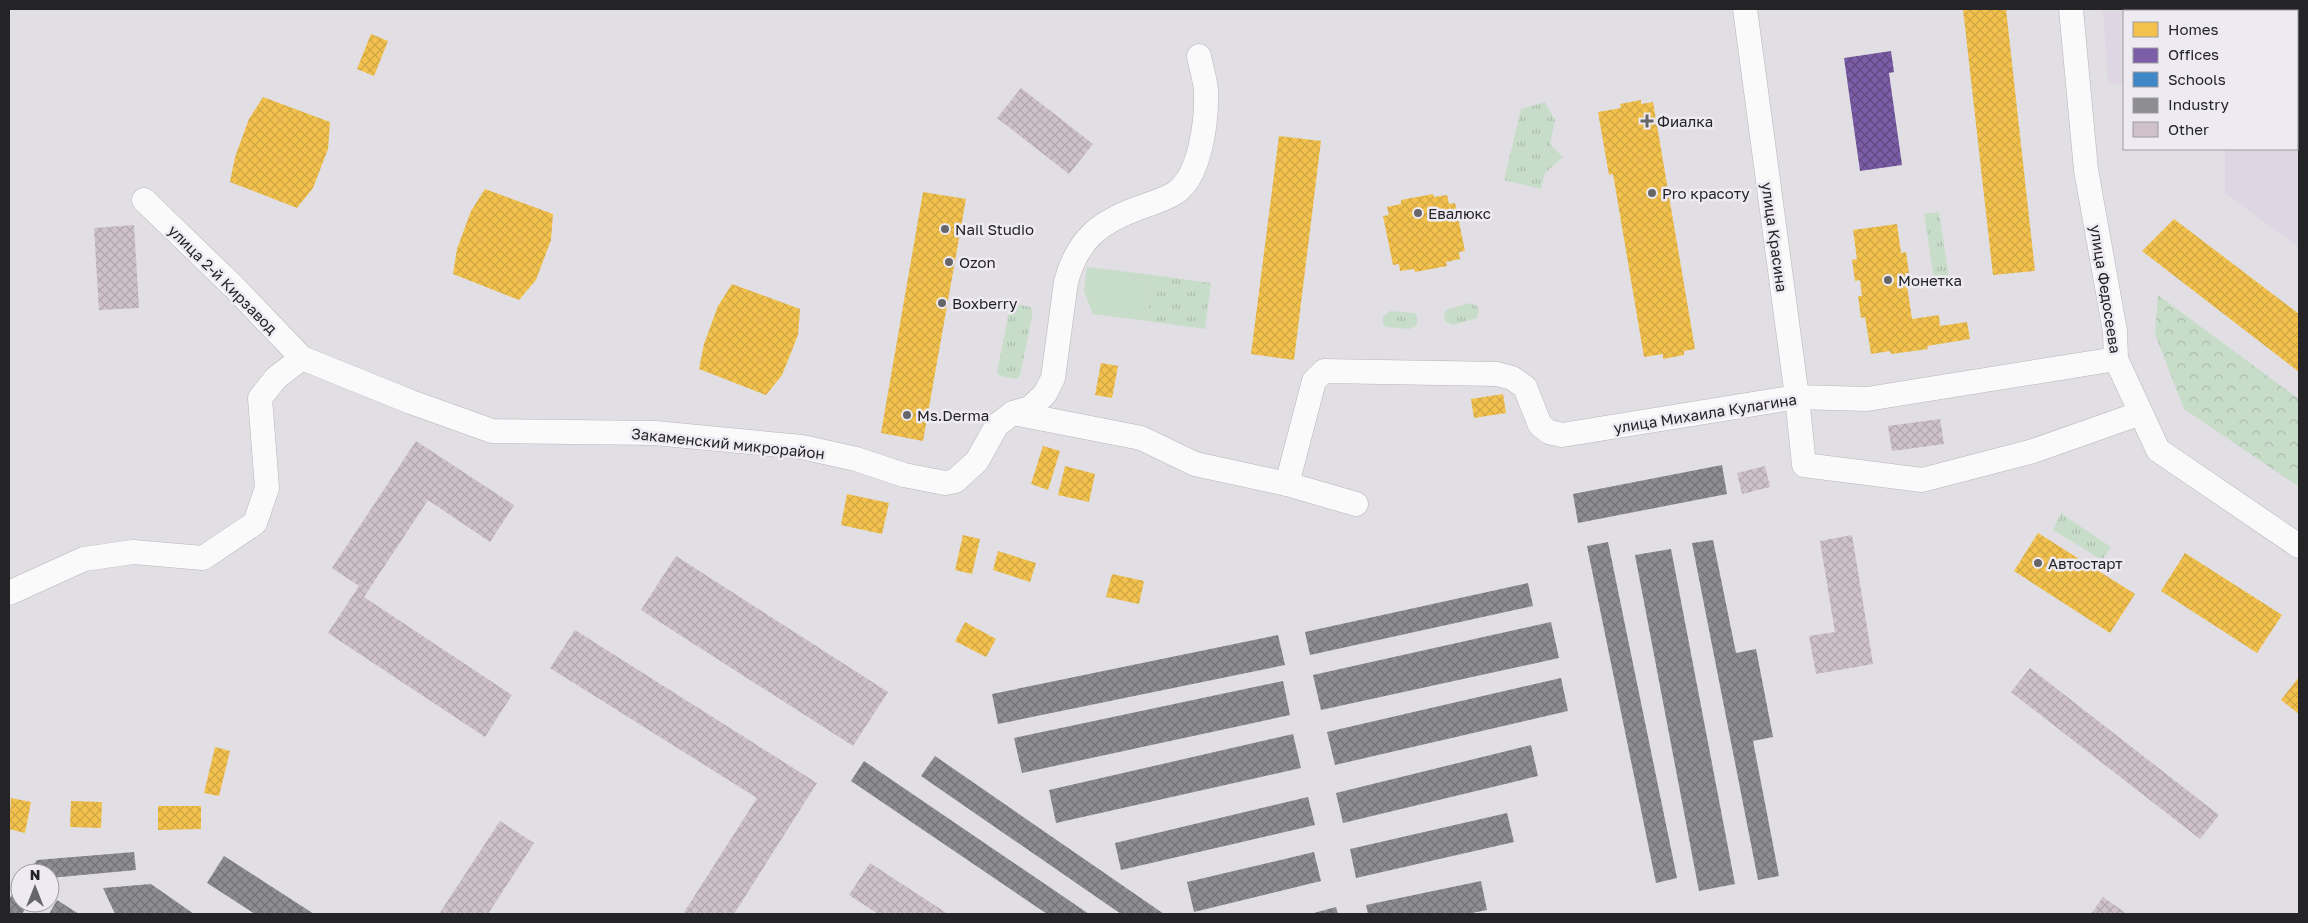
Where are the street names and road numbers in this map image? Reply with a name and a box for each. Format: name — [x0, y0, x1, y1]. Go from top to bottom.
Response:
street label: улица Красина — [1758, 181, 1792, 293]
street label: улица 2-й Кирзавод — [165, 221, 281, 337]
street label: улица Федосеева — [2087, 224, 2125, 354]
street label: улица Михаила Кулагина — [1612, 390, 1798, 436]
street label: Закаменский микрорайон — [630, 424, 826, 462]

